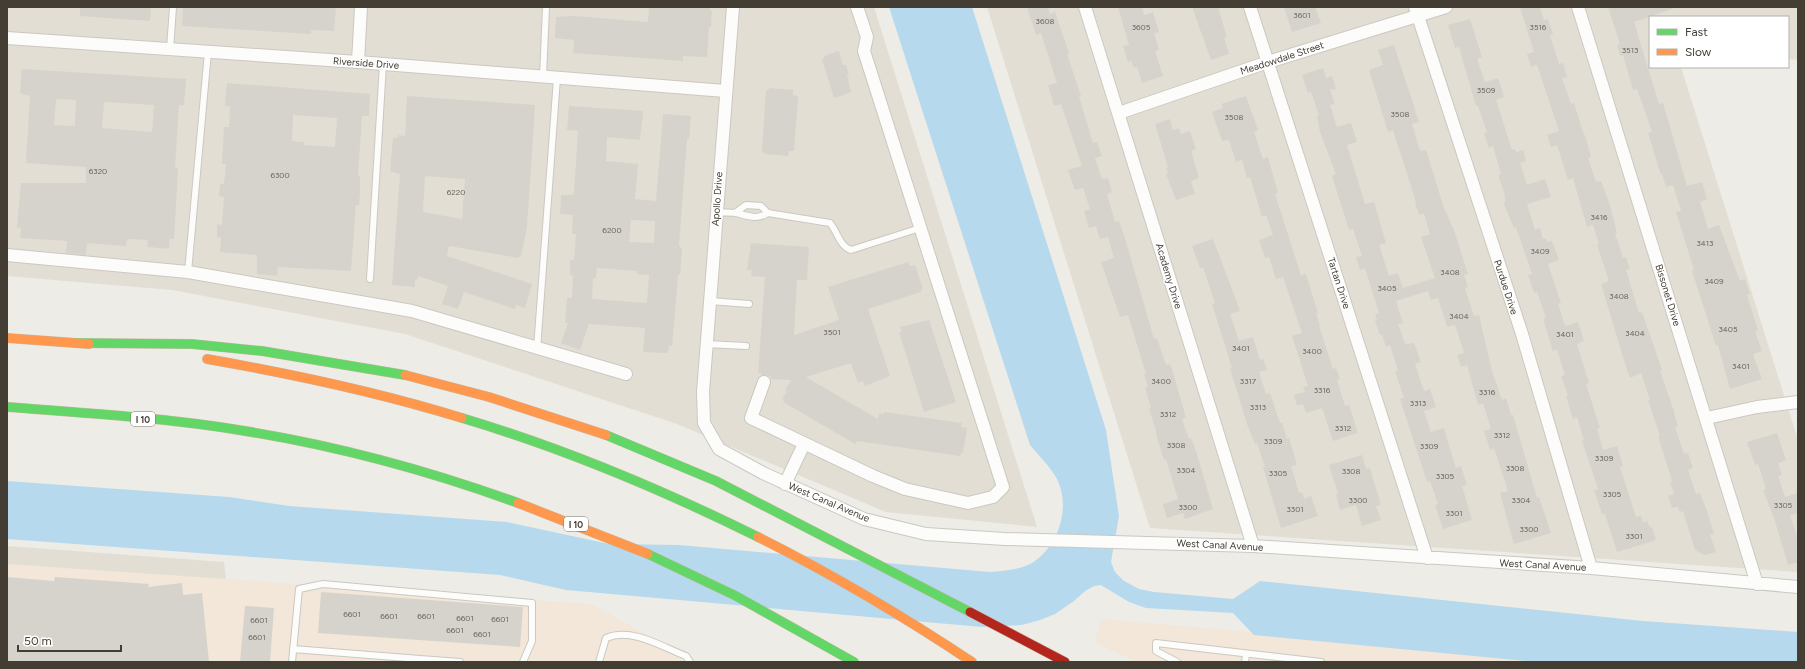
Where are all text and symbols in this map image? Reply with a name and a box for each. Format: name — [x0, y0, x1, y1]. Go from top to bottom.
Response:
house number: 3601 — [1293, 10, 1311, 20]
house number: 3608 — [1036, 16, 1055, 26]
legend — [1649, 16, 1789, 68]
house number: 3605 — [1132, 22, 1151, 32]
house number: 3516 — [1530, 22, 1547, 32]
text: Fast — [1685, 25, 1708, 39]
street label: Meadowdale Street — [1238, 38, 1326, 78]
house number: 3513 — [1622, 45, 1638, 55]
text: Slow — [1685, 45, 1712, 59]
street label: Riverside Drive — [332, 54, 400, 72]
house number: 3509 — [1477, 85, 1496, 95]
house number: 3508 — [1391, 109, 1410, 119]
house number: 3508 — [1225, 112, 1244, 122]
house number: 6320 — [89, 166, 107, 176]
house number: 6300 — [270, 170, 290, 180]
street label: Apollo Drive — [709, 171, 725, 227]
house number: 6220 — [447, 187, 465, 197]
house number: 3416 — [1590, 212, 1608, 222]
house number: 6200 — [602, 225, 622, 235]
house number: 3413 — [1697, 238, 1713, 248]
street label: Academy Drive — [1153, 242, 1185, 311]
house number: 3409 — [1531, 246, 1550, 256]
street label: Tartan Drive — [1325, 256, 1354, 311]
street label: Purdue Drive — [1491, 258, 1521, 317]
street label: Bissonet Drive — [1652, 263, 1684, 328]
house number: 3408 — [1440, 267, 1460, 277]
house number: 3409 — [1705, 276, 1724, 286]
house number: 3405 — [1377, 283, 1397, 293]
house number: 3408 — [1609, 291, 1629, 301]
house number: 3404 — [1449, 311, 1469, 321]
house number: 3405 — [1718, 324, 1738, 334]
house number: 3501 — [823, 327, 841, 337]
house number: 3404 — [1625, 328, 1645, 338]
house number: 3401 — [1556, 329, 1574, 339]
house number: 3401 — [1232, 343, 1250, 353]
house number: 3400 — [1302, 346, 1322, 356]
house number: 3401 — [1732, 361, 1750, 371]
house number: 3400 — [1151, 376, 1171, 386]
house number: 3317 — [1240, 376, 1257, 386]
house number: 3316 — [1314, 385, 1331, 395]
house number: 3316 — [1479, 387, 1496, 397]
house number: 3313 — [1410, 398, 1426, 408]
house number: 3313 — [1250, 402, 1266, 412]
house number: 3312 — [1160, 409, 1176, 419]
road number: I 10 — [131, 412, 155, 426]
house number: 3312 — [1335, 423, 1351, 433]
house number: 3312 — [1494, 430, 1510, 440]
house number: 3309 — [1264, 436, 1283, 446]
house number: 3308 — [1167, 440, 1185, 450]
house number: 3309 — [1420, 441, 1439, 451]
house number: 3309 — [1595, 453, 1614, 463]
house number: 3308 — [1506, 463, 1524, 473]
house number: 3304 — [1177, 465, 1195, 475]
house number: 3308 — [1342, 466, 1360, 476]
house number: 3305 — [1269, 468, 1288, 478]
house number: 3305 — [1436, 471, 1455, 481]
street label: West Canal Avenue — [786, 479, 872, 525]
house number: 3305 — [1603, 489, 1622, 499]
house number: 3300 — [1349, 495, 1367, 505]
house number: 3304 — [1512, 495, 1530, 505]
house number: 3305 — [1774, 500, 1793, 510]
house number: 3300 — [1179, 502, 1197, 512]
house number: 3301 — [1286, 504, 1304, 514]
house number: 3301 — [1445, 508, 1463, 518]
road number: I 10 — [564, 517, 588, 531]
house number: 3300 — [1520, 524, 1538, 534]
house number: 3301 — [1625, 531, 1643, 541]
street label: West Canal Avenue — [1176, 536, 1264, 554]
street label: West Canal Avenue — [1499, 556, 1587, 574]
house number: 6601 — [343, 609, 361, 619]
house number: 6601 — [380, 611, 398, 621]
house number: 6601 — [417, 611, 435, 621]
house number: 6601 — [456, 613, 474, 623]
house number: 6601 — [491, 614, 509, 624]
house number: 6601 — [250, 615, 268, 625]
house number: 6601 — [446, 625, 464, 635]
scale bar — [18, 627, 121, 653]
house number: 6601 — [473, 629, 491, 639]
house number: 6601 — [248, 632, 266, 642]
text: 50 m — [24, 634, 52, 648]

